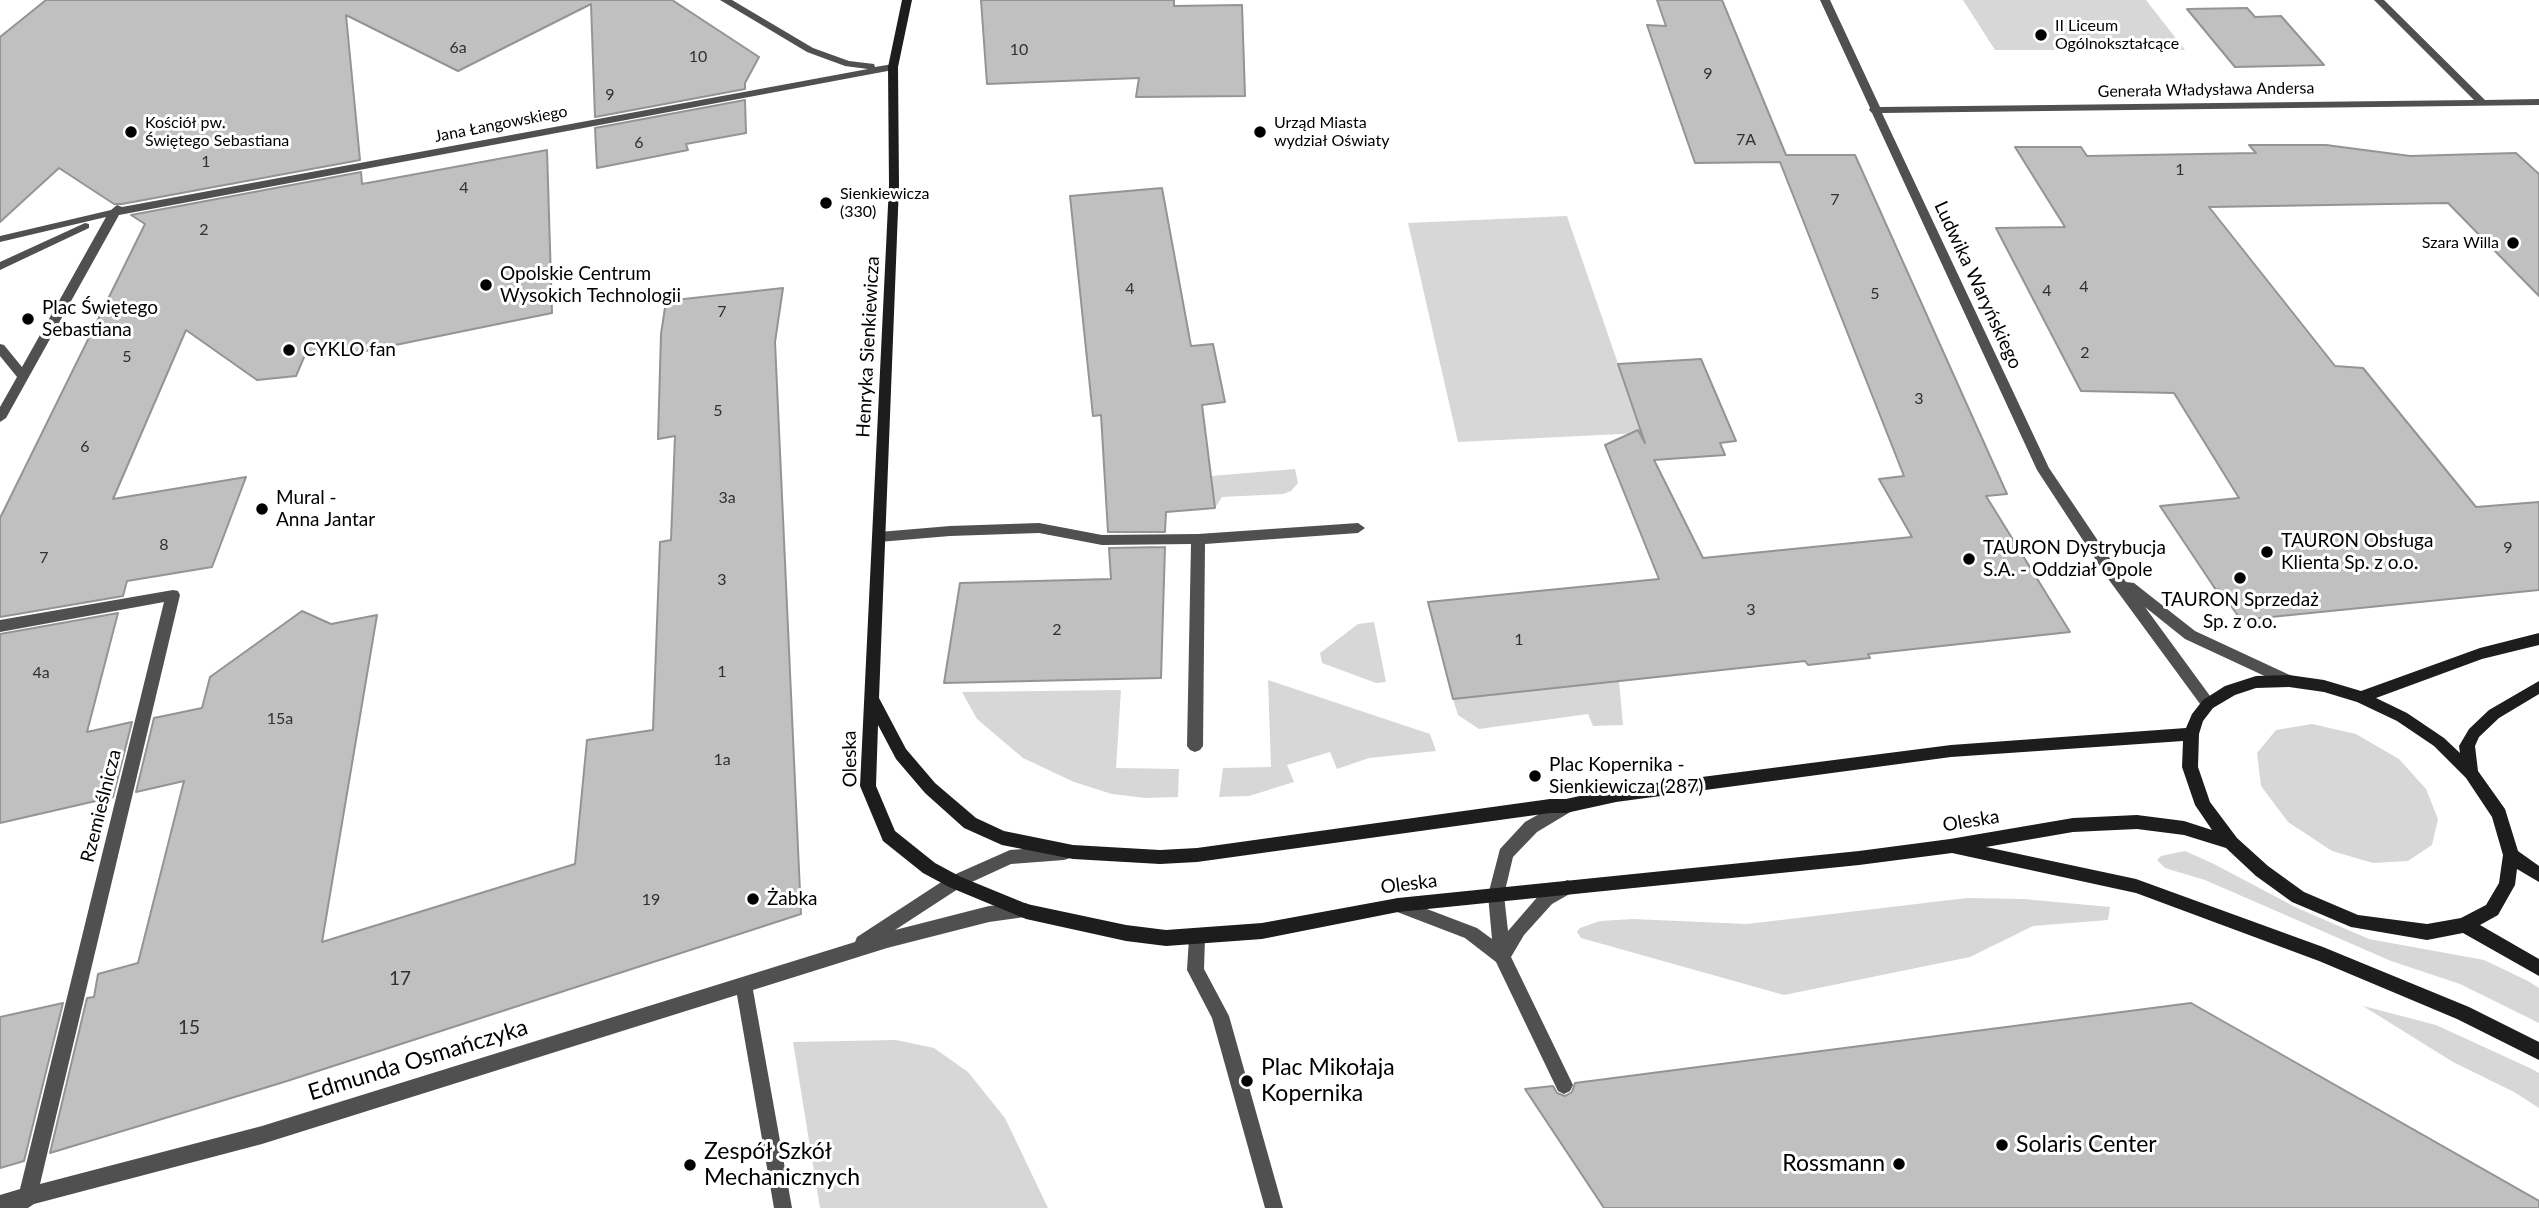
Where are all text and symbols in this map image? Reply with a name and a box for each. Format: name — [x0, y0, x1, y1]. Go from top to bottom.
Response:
place label: II Liceum Ogólnokształcące — [2055, 16, 2179, 54]
marker: II Liceum Ogólnokształcące — [2033, 27, 2049, 43]
house number: 6a — [449, 38, 467, 58]
house number: 10 — [1010, 40, 1028, 60]
house number: 10 — [689, 47, 707, 67]
house number: 9 — [1703, 64, 1713, 84]
street label: Generała Władysława Andersa — [2098, 79, 2314, 101]
house number: 9 — [605, 85, 615, 105]
street label: Jana Łangowskiego — [433, 102, 569, 146]
place label: Kościół pw. Świętego Sebastiana — [145, 113, 289, 151]
place label: Urząd Miasta wydział Oświaty — [1274, 113, 1389, 151]
marker: Kościół pw. Świętego Sebastiana — [123, 124, 139, 140]
marker: Urząd Miasta wydział Oświaty — [1252, 124, 1268, 140]
house number: 7A — [1736, 130, 1756, 150]
house number: 6 — [634, 133, 644, 153]
house number: 1 — [201, 152, 211, 172]
house number: 1 — [2175, 160, 2185, 180]
house number: 4 — [459, 178, 469, 198]
place label: Sienkiewicza (330) — [840, 184, 929, 222]
house number: 7 — [1830, 190, 1840, 210]
marker: Sienkiewicza (330) — [818, 195, 834, 211]
street label: Ludwika Waryńskiego — [1929, 198, 2027, 372]
house number: 2 — [199, 220, 209, 240]
place label: Szara Willa — [2422, 233, 2499, 253]
marker: Szara Willa — [2505, 235, 2521, 251]
street label: Henryka Sienkiewicza — [852, 256, 884, 438]
place label: Opolskie Centrum Wysokich Technologii — [500, 263, 681, 307]
marker: Opolskie Centrum Wysokich Technologii — [478, 277, 494, 293]
house number: 4 — [2079, 277, 2089, 297]
house number: 4 — [1125, 279, 1135, 299]
house number: 4 — [2042, 281, 2052, 301]
house number: 5 — [1870, 284, 1880, 304]
place label: Plac Świętego Sebastiana — [42, 297, 158, 341]
house number: 7 — [717, 302, 727, 322]
marker: Plac Świętego Sebastiana — [20, 311, 36, 327]
place label: CYKLO fan — [303, 339, 396, 361]
marker: CYKLO fan — [281, 342, 297, 358]
house number: 2 — [2080, 343, 2090, 363]
house number: 5 — [122, 347, 132, 367]
house number: 3 — [1914, 389, 1924, 409]
house number: 5 — [713, 401, 723, 421]
house number: 6 — [80, 437, 90, 457]
place label: Mural - Anna Jantar — [276, 487, 375, 531]
house number: 3a — [718, 488, 736, 508]
marker: Mural - Anna Jantar — [254, 501, 270, 517]
place label: TAURON Obsługa Klienta Sp. z o.o. — [2281, 530, 2433, 574]
house number: 8 — [159, 535, 169, 555]
place label: TAURON Dystrybucja S.A. - Oddział Opole — [1983, 537, 2166, 581]
house number: 9 — [2503, 538, 2513, 558]
marker: TAURON Obsługa Klienta Sp. z o.o. — [2259, 544, 2275, 560]
house number: 7 — [39, 548, 49, 568]
marker: TAURON Dystrybucja S.A. - Oddział Opole — [1961, 551, 1977, 567]
house number: 3 — [717, 570, 727, 590]
marker: TAURON Sprzedaż Sp. z o.o. — [2232, 570, 2248, 586]
place label: TAURON Sprzedaż Sp. z o.o. — [2161, 589, 2319, 633]
house number: 3 — [1746, 600, 1756, 620]
house number: 2 — [1052, 620, 1062, 640]
house number: 1 — [1514, 630, 1524, 650]
house number: 1 — [717, 662, 727, 682]
house number: 4a — [32, 663, 50, 683]
house number: 15a — [267, 709, 293, 729]
street label: Oleska — [838, 730, 862, 788]
street label: Rzemieślnicza — [76, 747, 126, 865]
house number: 1a — [713, 750, 731, 770]
place label: Plac Kopernika - Sienkiewicza (287) — [1549, 754, 1703, 798]
marker: Plac Kopernika - Sienkiewicza (287) — [1527, 768, 1543, 784]
street label: Oleska — [1941, 805, 2001, 837]
street label: Oleska — [1379, 869, 1439, 899]
place label: Żabka — [767, 888, 818, 910]
house number: 19 — [642, 890, 660, 910]
marker: Żabka — [745, 891, 761, 907]
house number: 17 — [389, 968, 411, 990]
street label: Edmunda Osmańczyka — [305, 1013, 531, 1107]
house number: 15 — [178, 1017, 200, 1039]
place label: Plac Mikołaja Kopernika — [1261, 1054, 1395, 1108]
marker: Plac Mikołaja Kopernika — [1239, 1073, 1255, 1089]
place label: Solaris Center — [2016, 1131, 2157, 1159]
marker: Solaris Center — [1994, 1137, 2010, 1153]
place label: Zespół Szkół Mechanicznych — [704, 1138, 860, 1192]
place label: Rossmann — [1782, 1150, 1885, 1178]
marker: Rossmann — [1891, 1156, 1907, 1172]
marker: Zespół Szkół Mechanicznych — [682, 1157, 698, 1173]

